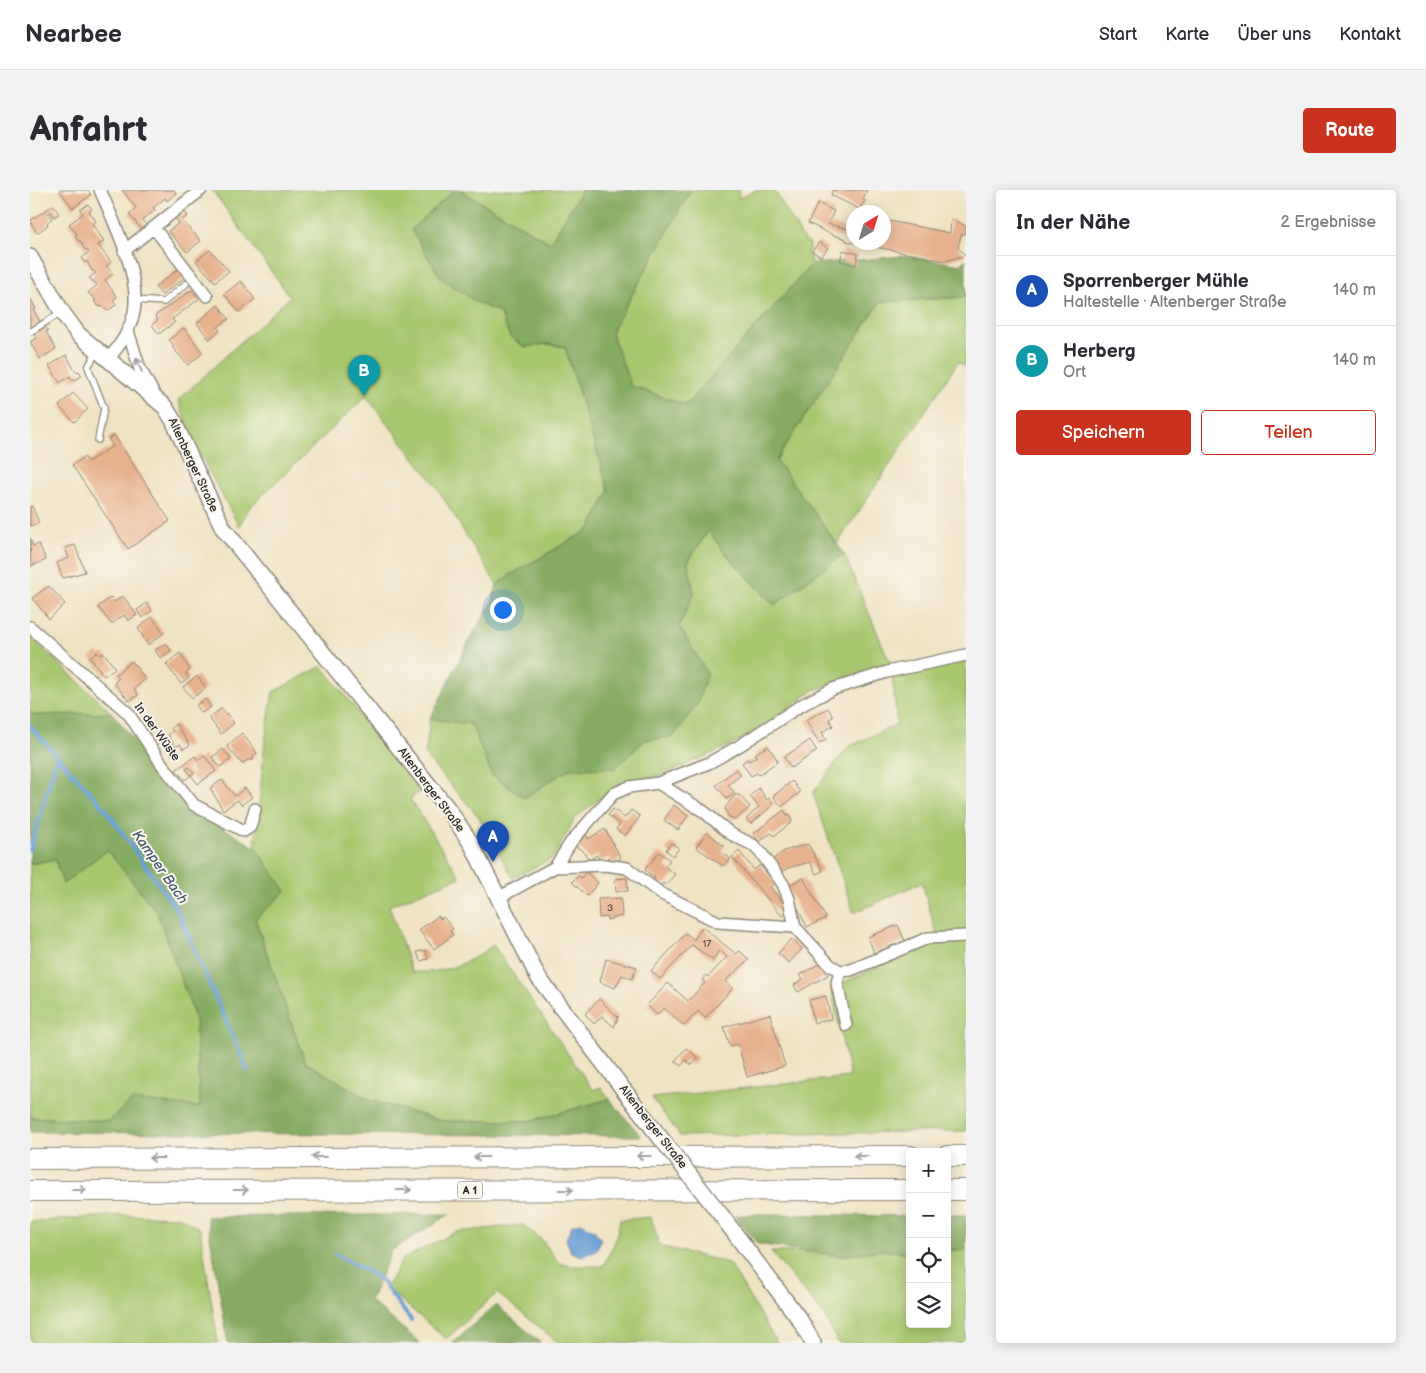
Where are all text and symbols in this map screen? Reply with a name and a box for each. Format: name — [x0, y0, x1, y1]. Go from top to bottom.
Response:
text: Nearbee — [25, 20, 122, 49]
text: Start — [1099, 24, 1137, 45]
text: Karte — [1165, 24, 1209, 45]
text: Über uns — [1237, 24, 1311, 45]
text: Kontakt — [1339, 24, 1401, 45]
button: Route — [1303, 108, 1396, 153]
text: Anfahrt — [30, 109, 148, 152]
north arrow — [846, 205, 891, 250]
text: In der Nähe — [1016, 210, 1130, 235]
text: 2 Ergebnisse — [1280, 213, 1376, 232]
text: Sporrenberger Mühle — [1063, 270, 1249, 293]
text: A — [1027, 281, 1037, 300]
text: 140 m — [1333, 281, 1376, 300]
text: Haltestelle · Altenberger Straße — [1063, 293, 1286, 312]
text: Herberg — [1063, 340, 1136, 363]
text: B — [1026, 351, 1038, 370]
text: 140 m — [1333, 351, 1376, 370]
pin: B — [348, 355, 380, 396]
one-way arrow — [134, 358, 143, 373]
text: Ort — [1063, 363, 1086, 382]
button: Speichern — [1016, 410, 1191, 455]
button: Teilen — [1201, 410, 1376, 455]
street label: Altenberger Straße — [165, 415, 221, 515]
your location — [490, 597, 516, 623]
street label: In der Wüste — [131, 700, 183, 764]
street label: Altenberger Straße — [394, 745, 468, 835]
pin: A — [477, 821, 509, 862]
water label: Kamper Bach — [128, 827, 192, 907]
house number: 3 — [607, 902, 613, 914]
house number: 17 — [703, 938, 711, 950]
street label: Altenberger Straße — [616, 1082, 690, 1172]
map controls — [906, 1148, 951, 1328]
button: + — [906, 1148, 951, 1193]
one-way arrow — [636, 1151, 652, 1161]
one-way arrow — [853, 1151, 870, 1161]
one-way arrow — [311, 1152, 328, 1162]
one-way arrow — [474, 1152, 490, 1162]
one-way arrow — [149, 1153, 165, 1163]
road number: A 1 — [458, 1182, 482, 1198]
one-way arrow — [70, 1185, 86, 1195]
one-way arrow — [232, 1185, 249, 1195]
one-way arrow — [395, 1185, 411, 1195]
one-way arrow — [558, 1185, 574, 1195]
button: − — [906, 1193, 951, 1238]
button: locate — [906, 1238, 951, 1283]
button: layers — [906, 1283, 951, 1328]

